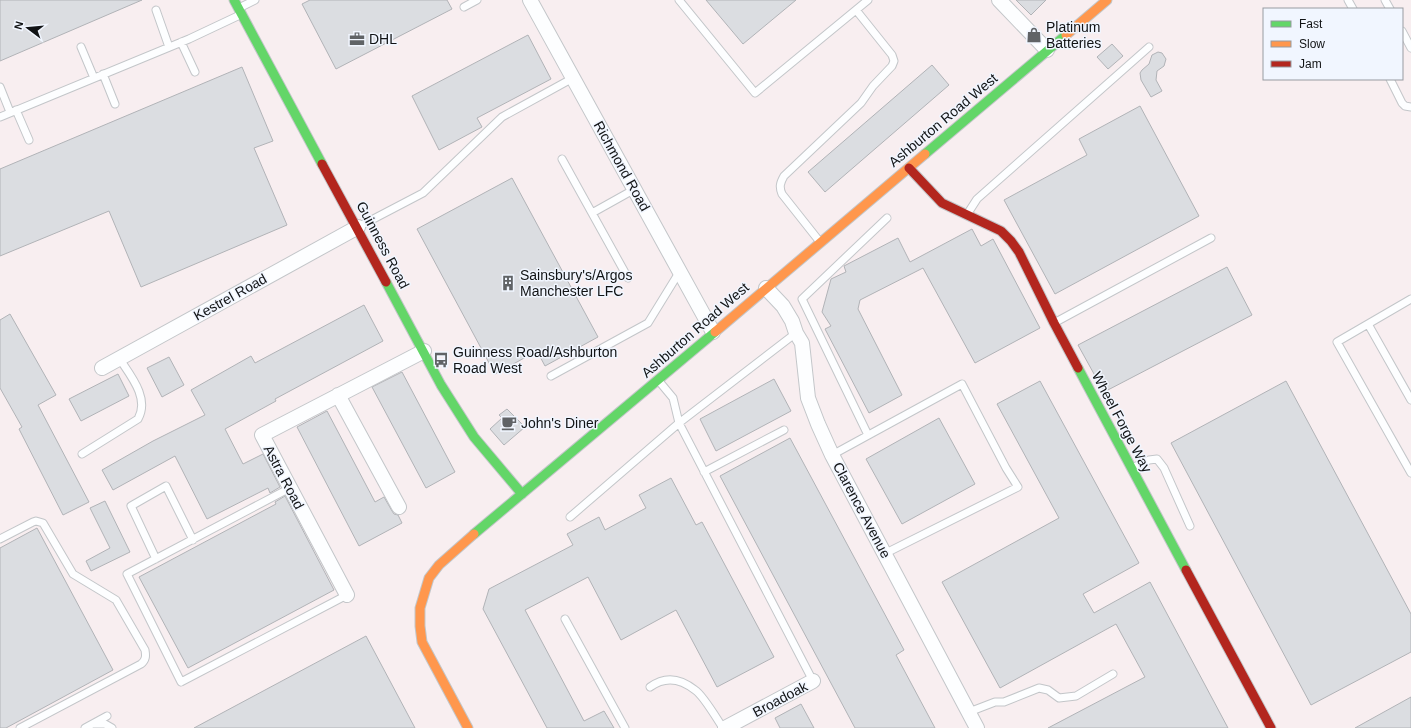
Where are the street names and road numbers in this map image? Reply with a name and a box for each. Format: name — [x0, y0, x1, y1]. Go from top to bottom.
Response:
street label: Ashburton Road West — [885, 70, 1001, 170]
street label: Richmond Road — [591, 118, 653, 214]
street label: Guinness Road — [353, 199, 413, 291]
street label: Kestrel Road — [191, 270, 269, 324]
street label: Ashburton Road West — [638, 279, 752, 381]
street label: Wheel Forge Way — [1089, 369, 1155, 475]
street label: Astra Road — [260, 442, 308, 512]
street label: Clarence Avenue — [830, 459, 894, 561]
street label: Broadoak — [750, 677, 811, 720]

